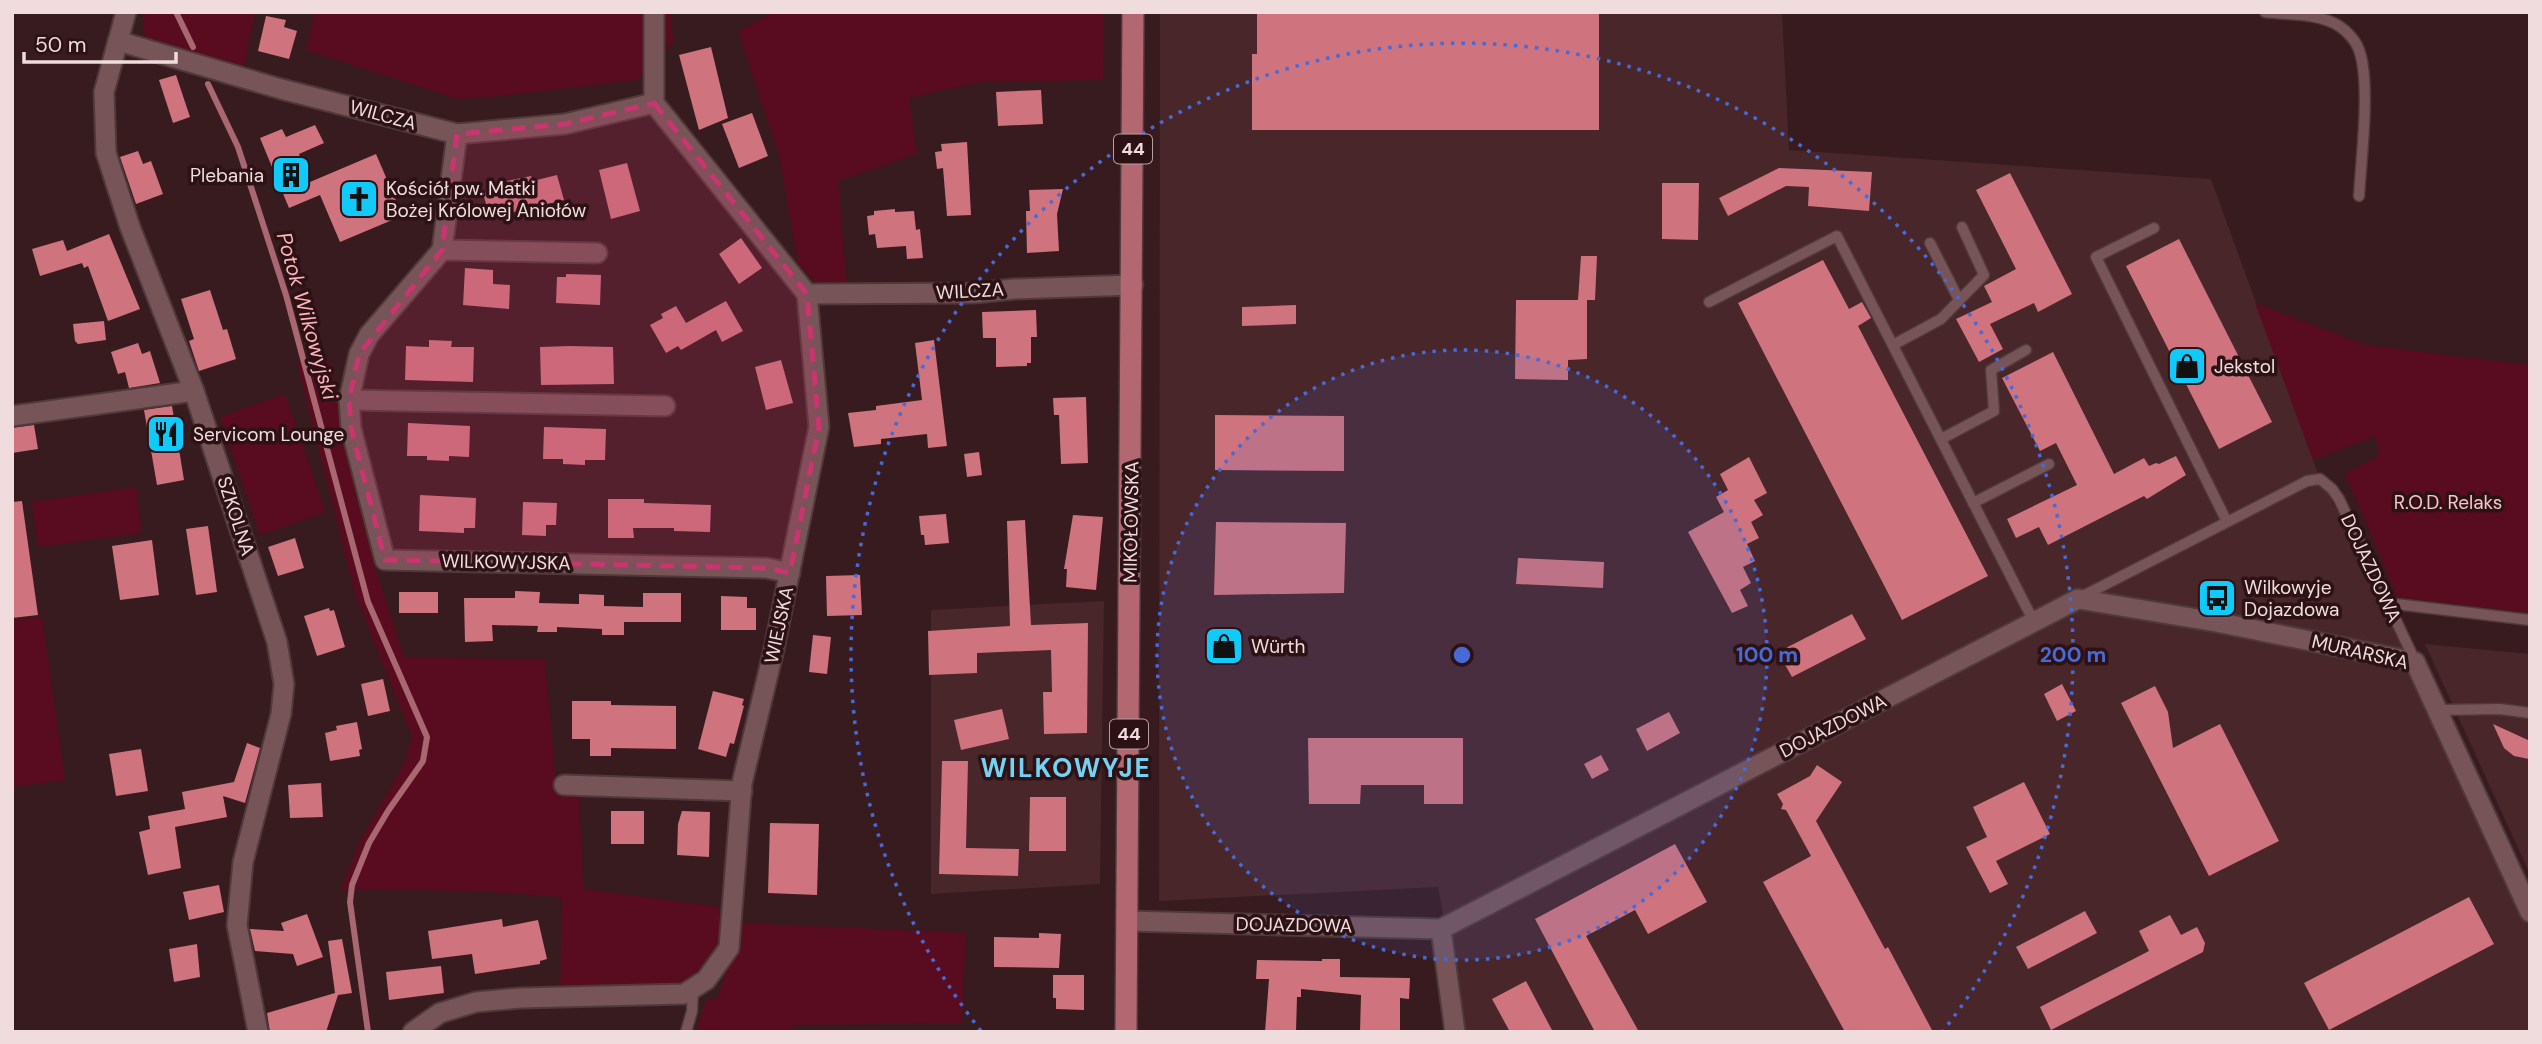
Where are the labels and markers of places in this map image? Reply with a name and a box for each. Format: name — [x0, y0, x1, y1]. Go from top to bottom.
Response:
building icon: Plebania — [270, 154, 312, 196]
place label: Plebania — [190, 163, 264, 188]
place label: Kościół pw. Matki Bożej Królowej Aniołów — [386, 176, 587, 223]
church icon: Kościół pw. Matki Bożej Królowej Aniołów — [338, 178, 380, 220]
shop icon: Jekstol — [2166, 345, 2208, 387]
place label: Jekstol — [2214, 354, 2275, 379]
restaurant icon: Servicom Lounge — [145, 413, 187, 455]
place label: Servicom Lounge — [193, 422, 344, 447]
place label: Wilkowyje Dojazdowa — [2244, 575, 2339, 622]
bus stop icon: Wilkowyje Dojazdowa — [2196, 577, 2238, 619]
shop icon: Würth — [1203, 625, 1245, 667]
place label: Würth — [1251, 634, 1305, 659]
centre of rings — [1450, 643, 1474, 667]

